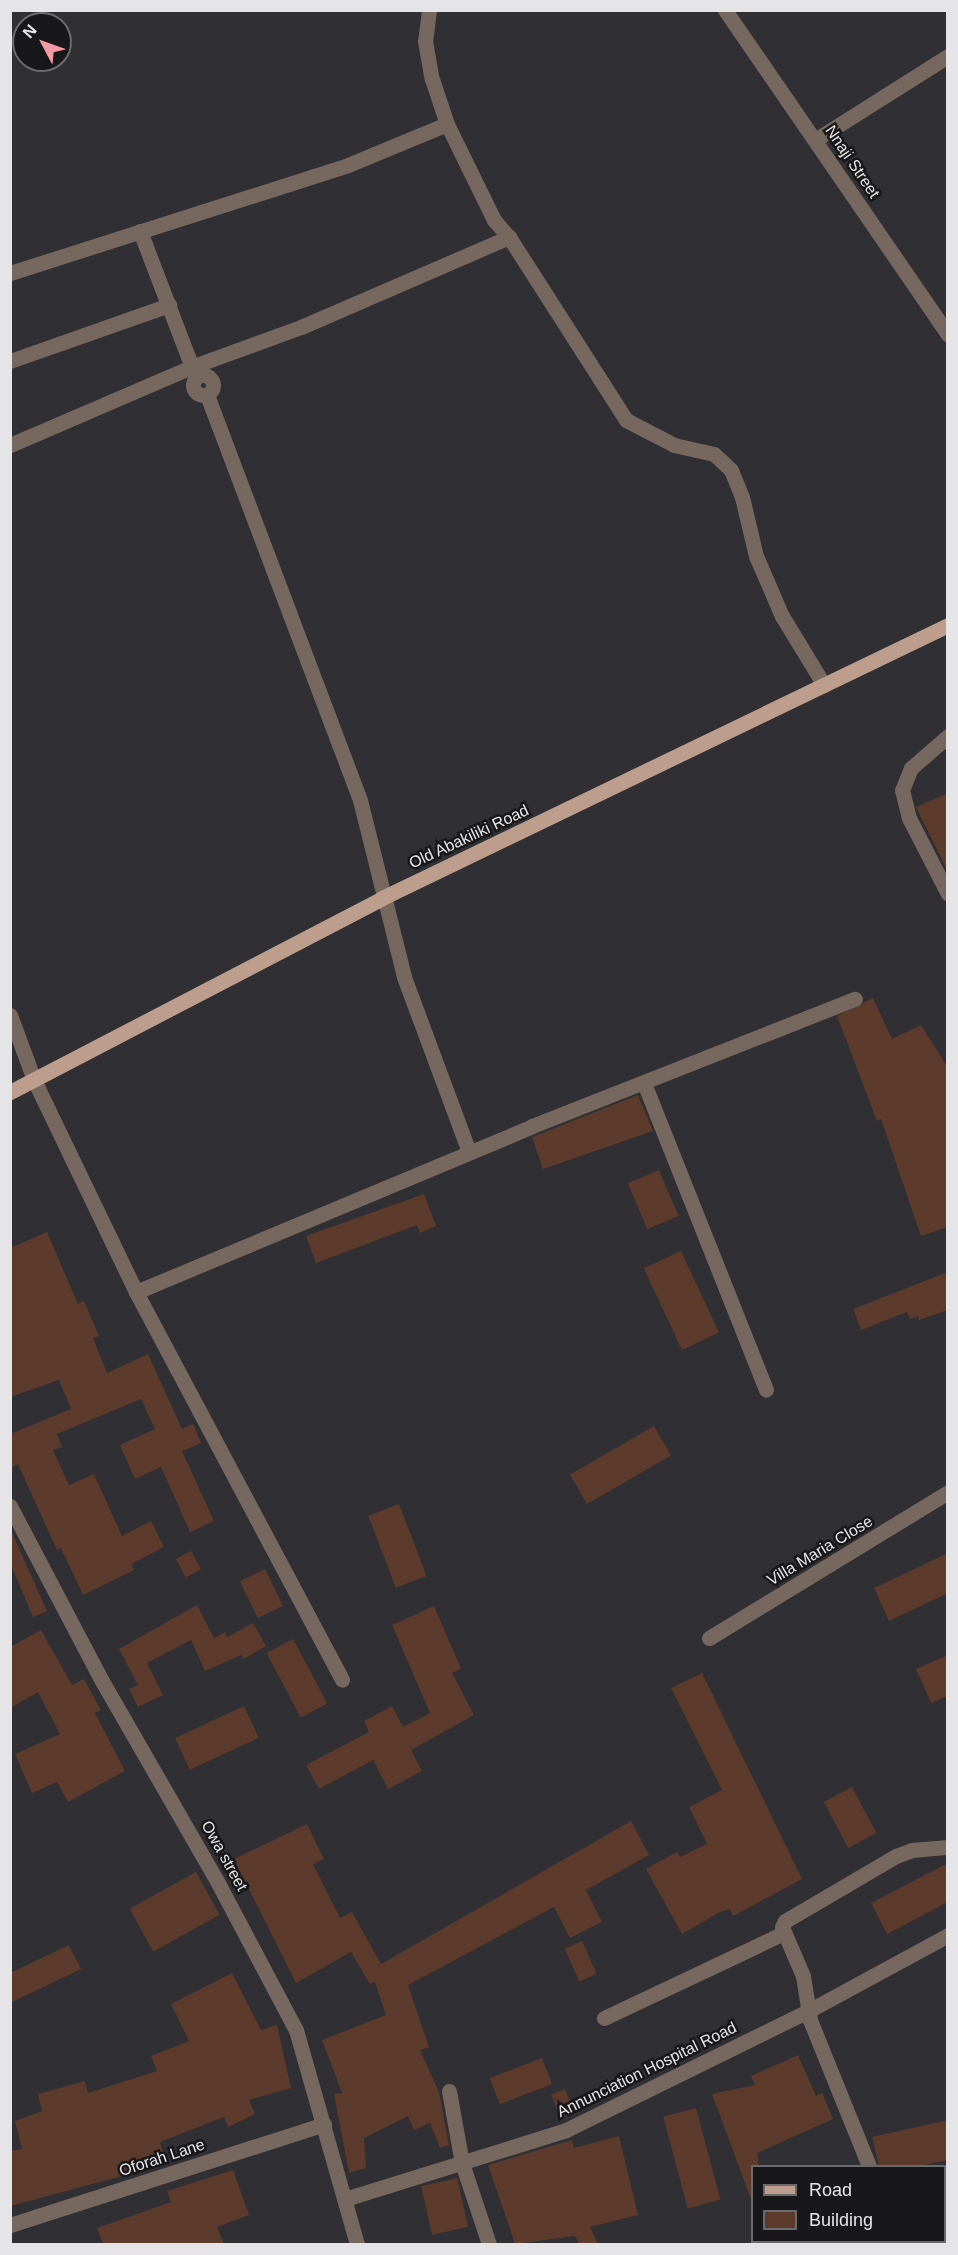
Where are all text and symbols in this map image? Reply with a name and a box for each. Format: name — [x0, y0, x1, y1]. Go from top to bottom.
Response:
north arrow — [12, 12, 72, 72]
text: N — [19, 21, 40, 41]
street label: Nnaji Street — [821, 122, 883, 202]
street label: Old Abakiliki Road — [406, 801, 532, 873]
street label: Villa Maria Close — [764, 1512, 876, 1590]
street label: Owa street — [197, 1818, 251, 1894]
street label: Annunciation Hospital Road — [554, 2018, 740, 2122]
street label: Oforah Lane — [117, 2135, 207, 2181]
legend — [751, 2165, 946, 2243]
text: Road — [809, 2180, 852, 2200]
text: Building — [809, 2210, 873, 2230]

